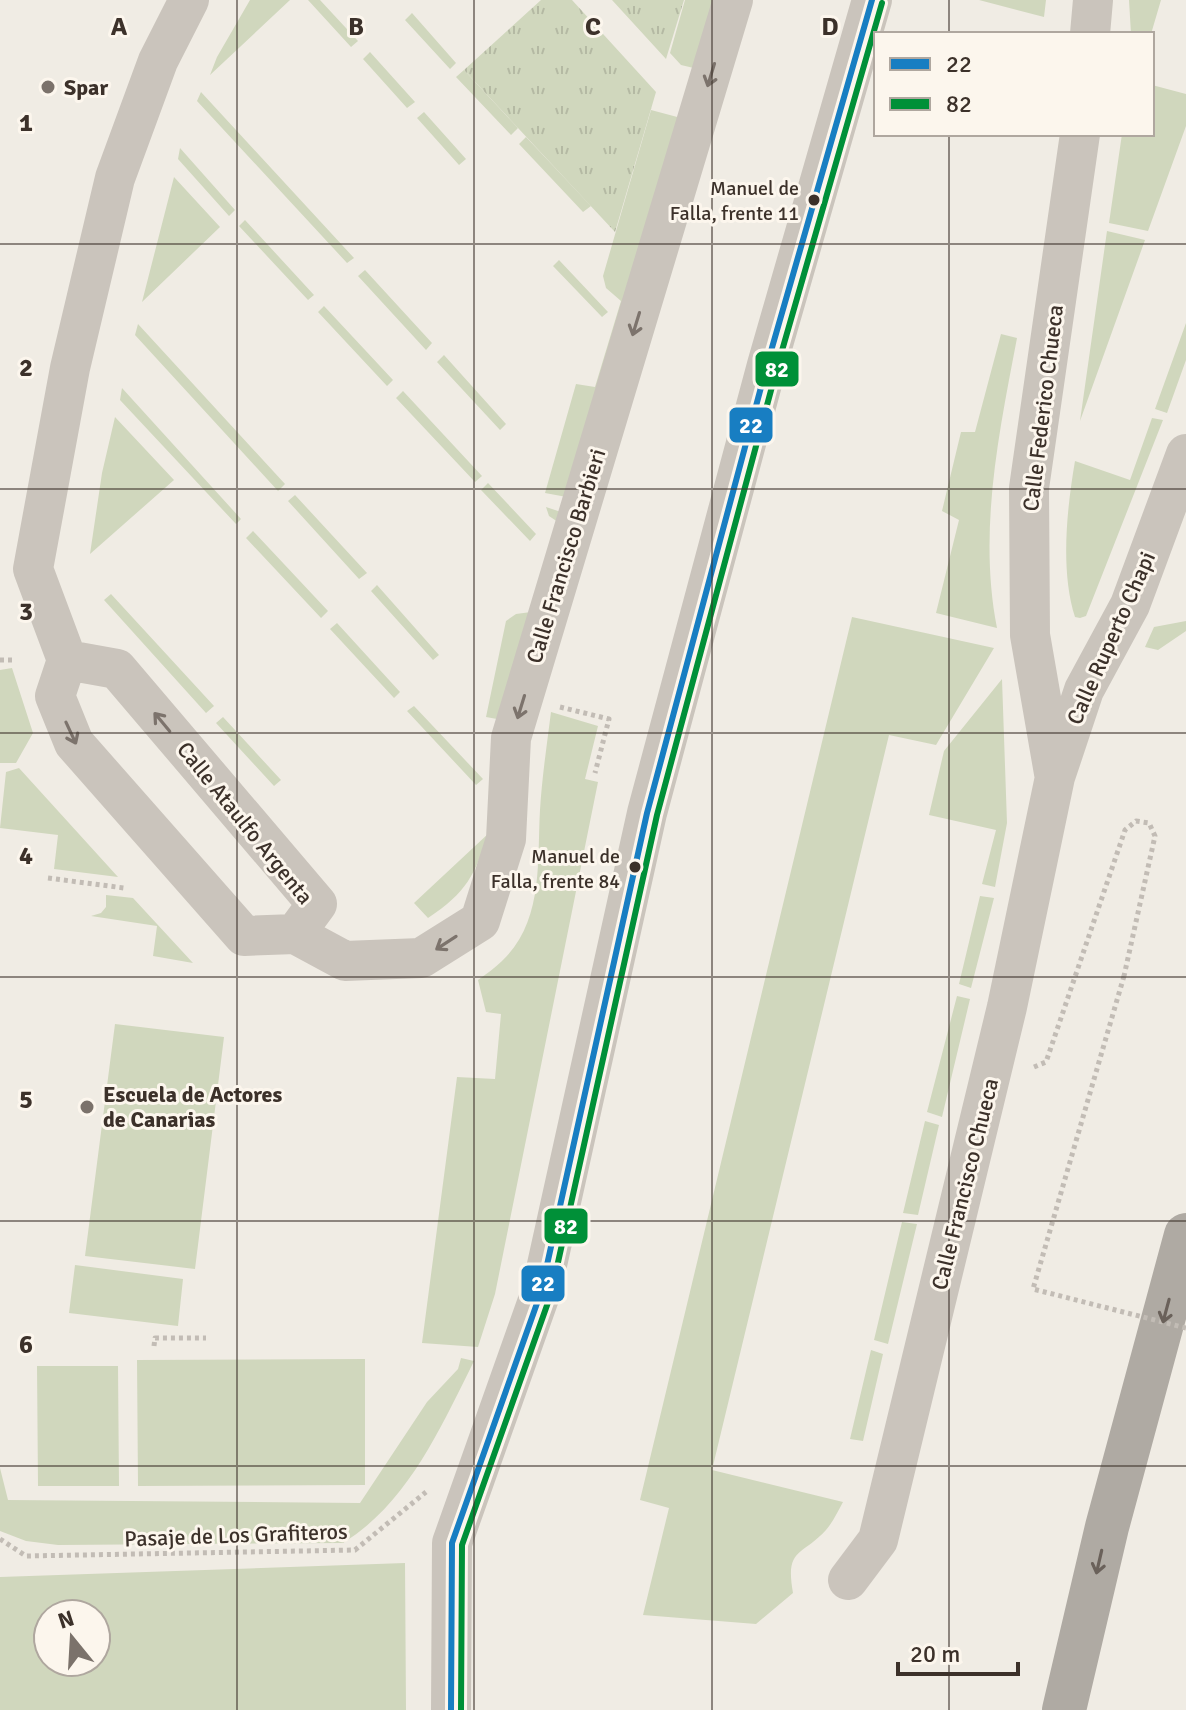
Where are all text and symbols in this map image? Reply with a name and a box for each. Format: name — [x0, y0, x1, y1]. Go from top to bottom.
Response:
text: A — [111, 11, 128, 43]
text: B — [348, 11, 364, 43]
text: C — [585, 11, 601, 43]
text: D — [821, 11, 839, 43]
legend — [874, 32, 1154, 136]
text: 22 — [946, 49, 972, 79]
one-way arrow — [703, 61, 718, 87]
place label: Spar — [64, 74, 108, 101]
marker: Spar — [39, 78, 57, 96]
text: 82 — [946, 89, 972, 119]
text: 1 — [19, 107, 33, 139]
place label: Manuel de Falla, frente 11 — [670, 176, 799, 226]
marker: Manuel de Falla, frente 11 — [806, 192, 822, 208]
street label: Calle Federico Chueca — [1017, 303, 1069, 513]
one-way arrow — [628, 310, 643, 336]
line badge: 82 — [754, 350, 800, 388]
text: 2 — [19, 352, 33, 384]
text: 82 — [765, 356, 789, 383]
line badge: 22 — [728, 406, 774, 444]
text: 22 — [739, 412, 763, 439]
street label: Calle Francisco Barbieri — [520, 445, 612, 667]
street label: Calle Ruperto Chapi — [1061, 547, 1161, 729]
text: 3 — [19, 596, 33, 628]
one-way arrow — [512, 694, 527, 719]
one-way arrow — [153, 712, 171, 732]
one-way arrow — [64, 720, 79, 745]
street label: Calle Ataulfo Argenta — [171, 736, 319, 910]
text: 4 — [19, 840, 33, 872]
place label: Manuel de Falla, frente 84 — [491, 844, 620, 894]
marker: Manuel de Falla, frente 84 — [627, 859, 643, 875]
one-way arrow — [435, 934, 457, 951]
street label: Calle Francisco Chueca — [926, 1075, 1004, 1293]
place label: Escuela de Actores de Canarias — [103, 1081, 283, 1133]
text: 5 — [19, 1084, 33, 1116]
marker: Escuela de Actores de Canarias — [78, 1098, 96, 1116]
line badge: 82 — [543, 1207, 589, 1245]
text: 82 — [554, 1213, 578, 1240]
line badge: 22 — [520, 1264, 566, 1303]
text: 22 — [531, 1270, 555, 1297]
one-way arrow — [1157, 1297, 1172, 1323]
text: 6 — [19, 1329, 33, 1361]
street label: Pasaje de Los Grafiteros — [124, 1518, 348, 1552]
one-way arrow — [1091, 1548, 1106, 1574]
north arrow — [32, 1598, 112, 1678]
text: N — [55, 1604, 77, 1635]
scale bar — [898, 1626, 1018, 1676]
text: 20 m — [910, 1639, 960, 1669]

